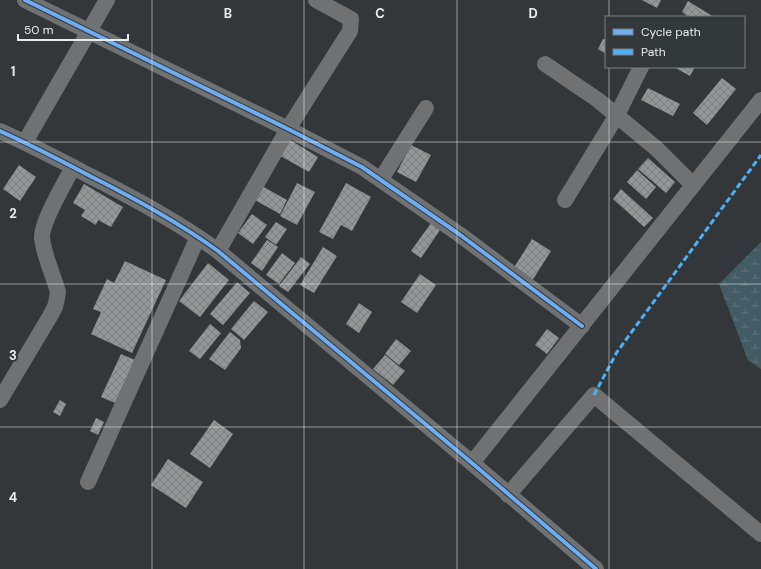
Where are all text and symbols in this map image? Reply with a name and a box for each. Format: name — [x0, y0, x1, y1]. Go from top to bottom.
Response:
text: B — [224, 5, 232, 22]
text: C — [375, 5, 385, 22]
text: D — [528, 5, 538, 22]
scale bar — [18, 16, 128, 42]
legend — [605, 16, 745, 68]
text: 50 m — [24, 22, 53, 38]
text: Cycle path — [641, 24, 701, 40]
text: Path — [641, 44, 666, 60]
text: 1 — [11, 63, 15, 80]
text: 2 — [9, 205, 17, 222]
text: 3 — [9, 347, 17, 364]
text: 4 — [9, 489, 17, 506]

